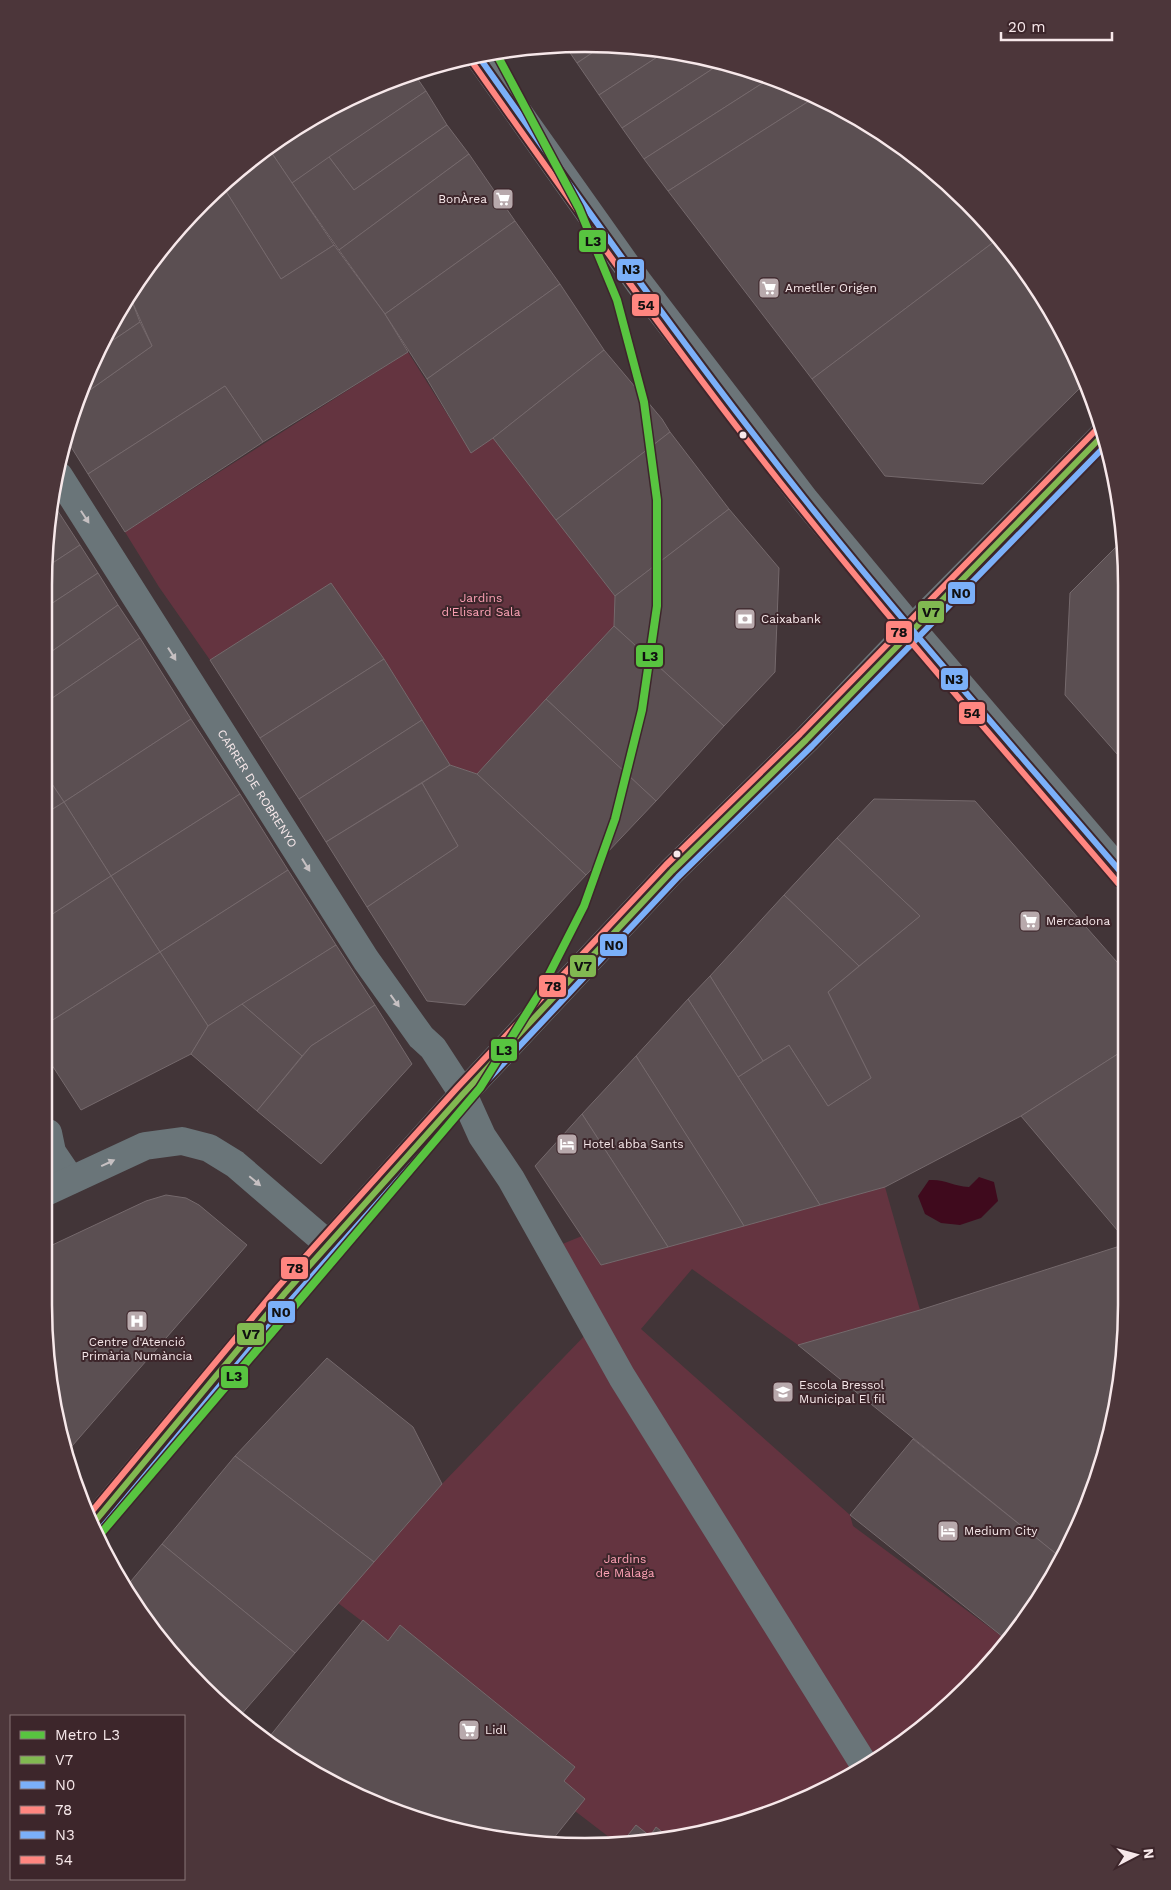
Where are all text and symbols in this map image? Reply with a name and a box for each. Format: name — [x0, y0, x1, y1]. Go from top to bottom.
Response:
scale bar — [1001, 10, 1112, 42]
text: 20 m — [1008, 18, 1046, 36]
supermarket icon: BonÀrea — [491, 187, 515, 211]
place label: BonÀrea — [438, 192, 487, 206]
line badge: L3 — [578, 229, 607, 253]
text: L3 — [585, 233, 601, 249]
line badge: N3 — [616, 258, 645, 282]
text: N3 — [622, 261, 640, 277]
supermarket icon: Ametller Origen — [757, 276, 781, 300]
place label: Ametller Origen — [785, 281, 877, 295]
line badge: 54 — [631, 293, 660, 317]
text: 54 — [637, 297, 655, 313]
unlabelled marker — [738, 430, 748, 440]
one-way arrow — [80, 510, 90, 524]
line badge: N0 — [947, 581, 976, 605]
text: N0 — [951, 585, 971, 601]
park label: Jardins d'Elisard Sala — [441, 591, 521, 619]
line badge: V7 — [917, 600, 945, 624]
text: V7 — [922, 604, 941, 620]
bank icon: Caixabank — [733, 607, 757, 631]
place label: Caixabank — [761, 612, 821, 626]
line badge: 78 — [885, 620, 913, 644]
text: 78 — [890, 624, 908, 640]
line badge: L3 — [635, 644, 664, 668]
one-way arrow — [167, 648, 177, 661]
text: L3 — [642, 648, 658, 664]
line badge: N3 — [940, 667, 969, 691]
text: N3 — [945, 671, 963, 687]
line badge: 54 — [958, 701, 986, 725]
text: 54 — [963, 705, 981, 721]
street label: CARRER DE ROBRENYO — [215, 727, 300, 850]
unlabelled marker — [672, 849, 682, 859]
one-way arrow — [301, 859, 311, 872]
supermarket icon: Mercadona — [1018, 909, 1042, 933]
place label: Mercadona — [1046, 914, 1110, 928]
line badge: N0 — [599, 933, 628, 957]
text: N0 — [604, 937, 624, 953]
line badge: V7 — [569, 954, 597, 978]
text: V7 — [574, 958, 593, 974]
line badge: 78 — [538, 974, 567, 998]
text: 78 — [544, 978, 562, 994]
one-way arrow — [390, 994, 400, 1008]
line badge: L3 — [490, 1038, 518, 1062]
text: L3 — [496, 1042, 512, 1058]
hotel icon: Hotel abba Sants — [555, 1132, 579, 1156]
place label: Hotel abba Sants — [583, 1137, 684, 1151]
one-way arrow — [101, 1158, 115, 1166]
one-way arrow — [249, 1175, 261, 1186]
line badge: 78 — [280, 1256, 309, 1280]
text: 78 — [286, 1260, 304, 1276]
line badge: N0 — [267, 1300, 296, 1324]
text: N0 — [271, 1304, 291, 1320]
hospital icon: Centre d'Atenció Primària Numància — [125, 1309, 149, 1333]
line badge: V7 — [236, 1322, 265, 1346]
text: V7 — [242, 1326, 261, 1342]
place label: Centre d'Atenció Primària Numància — [82, 1335, 193, 1363]
line badge: L3 — [220, 1365, 249, 1389]
text: L3 — [226, 1368, 242, 1384]
place label: Escola Bressol Municipal El fil — [799, 1378, 885, 1406]
school or university icon: Escola Bressol Municipal El fil — [771, 1380, 795, 1404]
hotel icon: Medium City — [936, 1519, 960, 1543]
place label: Medium City — [964, 1524, 1038, 1538]
park label: Jardins de Màlaga — [595, 1552, 655, 1580]
legend — [10, 1715, 185, 1880]
supermarket icon: Lidl — [457, 1718, 481, 1742]
place label: Lidl — [485, 1723, 507, 1737]
text: Metro L3 — [55, 1726, 120, 1744]
text: V7 — [55, 1751, 73, 1769]
text: N0 — [55, 1776, 75, 1794]
text: 78 — [55, 1801, 72, 1819]
text: N3 — [55, 1826, 75, 1844]
north arrow — [1111, 1830, 1161, 1880]
text: N — [1140, 1848, 1157, 1860]
text: 54 — [55, 1851, 73, 1869]

